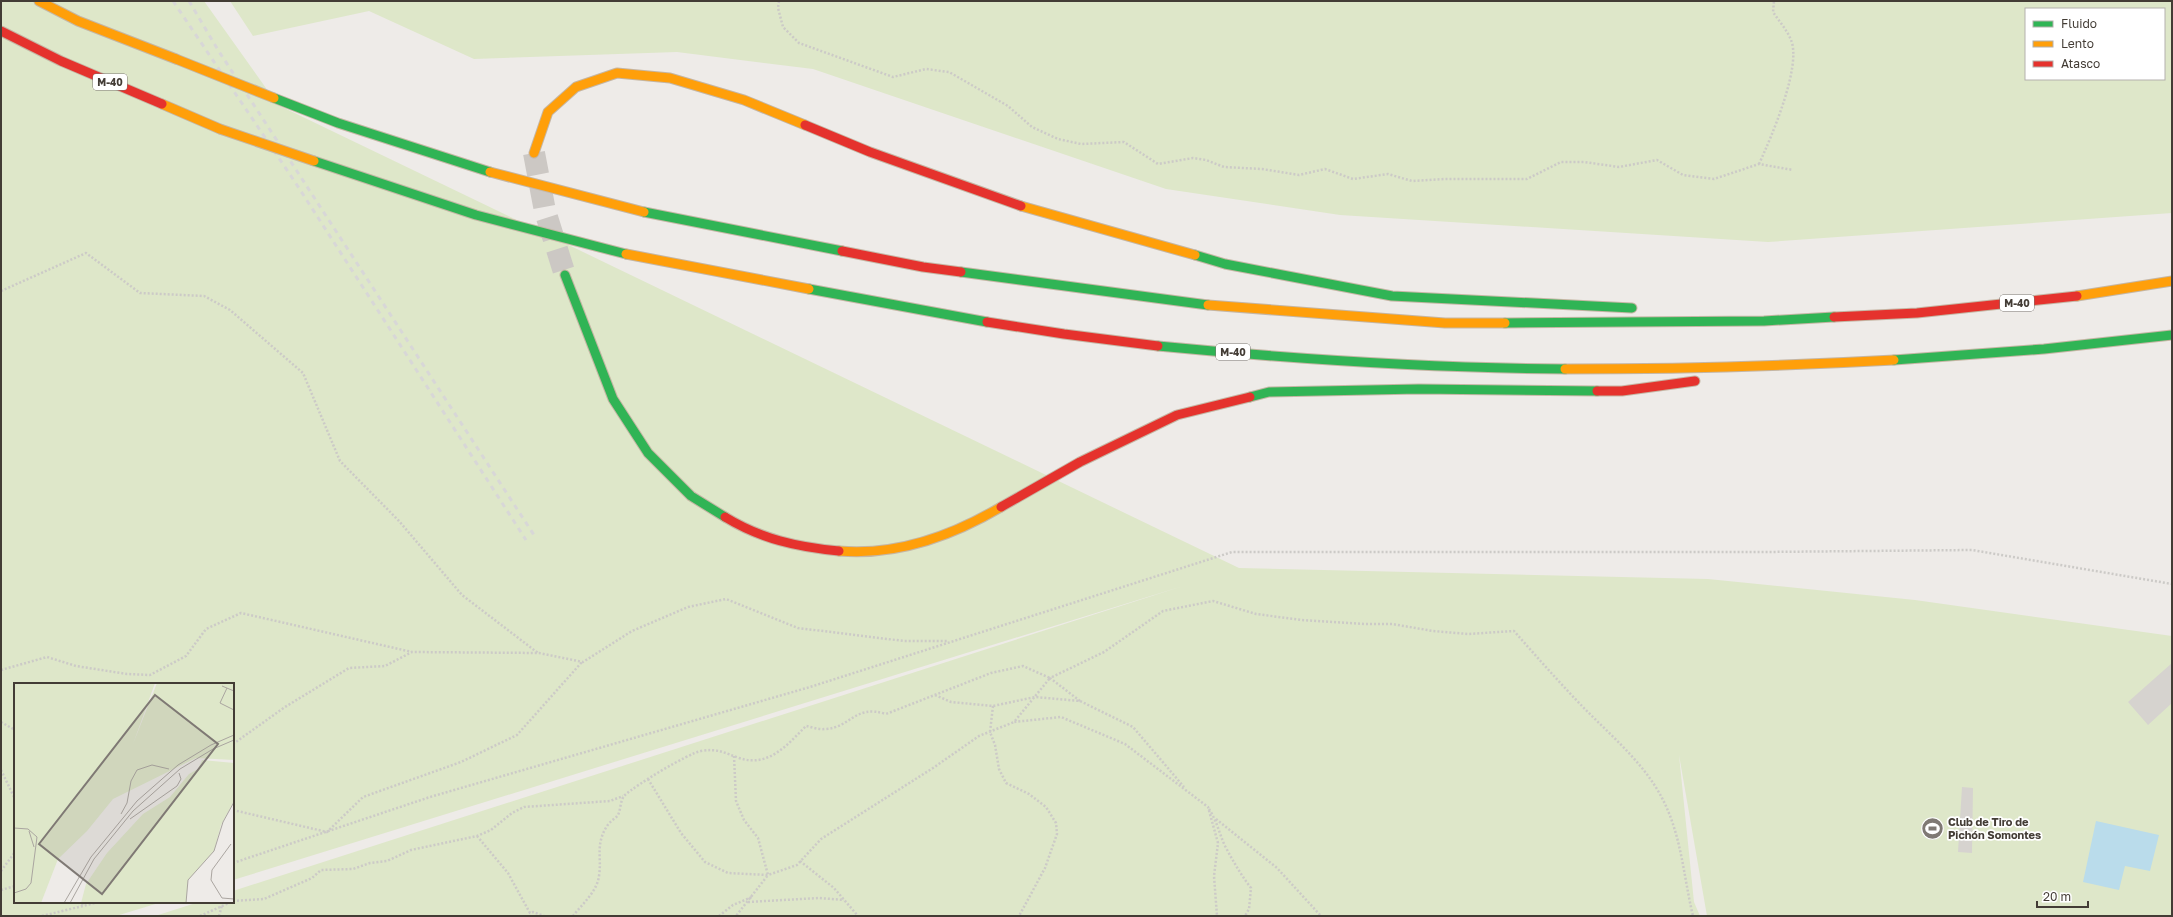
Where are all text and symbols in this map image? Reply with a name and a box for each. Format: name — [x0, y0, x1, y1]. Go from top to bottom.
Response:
legend — [2025, 8, 2165, 80]
text: Fluido — [2061, 16, 2097, 31]
text: Lento — [2061, 36, 2094, 51]
text: Atasco — [2061, 56, 2100, 71]
road number: M-40 — [93, 74, 127, 90]
road number: M-40 — [2000, 295, 2034, 311]
road number: M-40 — [1216, 344, 1250, 360]
inset map — [14, 683, 234, 903]
sports icon: Club de Tiro de Pichón Somontes — [1919, 815, 1945, 841]
place label: Club de Tiro de Pichón Somontes — [1948, 815, 2041, 841]
scale bar — [2037, 883, 2088, 909]
text: 20 m — [2043, 889, 2071, 904]

